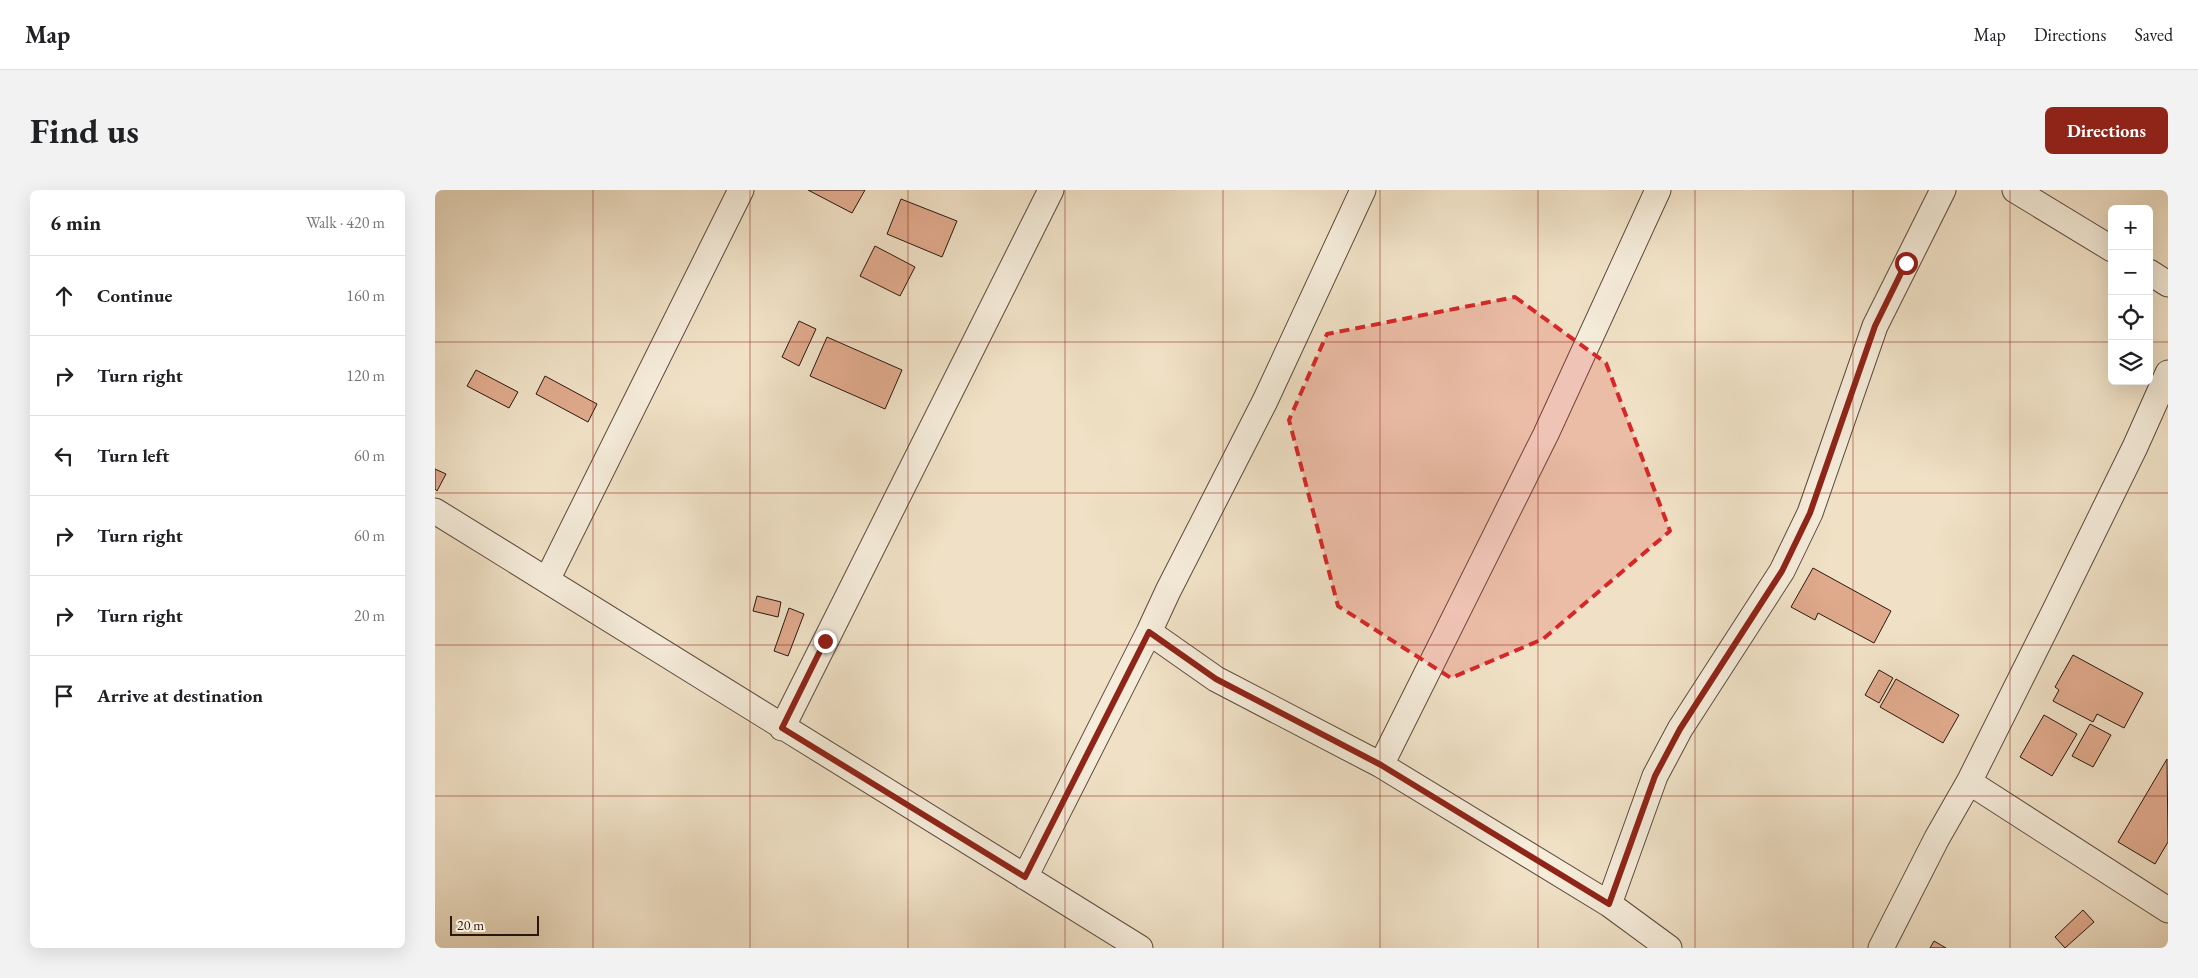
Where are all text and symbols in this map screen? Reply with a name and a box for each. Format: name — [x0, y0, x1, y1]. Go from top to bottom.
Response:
text: Map — [25, 19, 70, 50]
text: Map — [1974, 23, 2006, 46]
text: Directions — [2034, 23, 2106, 46]
text: Saved — [2134, 23, 2173, 46]
button: Directions — [2045, 107, 2168, 154]
text: Find us — [30, 108, 139, 153]
map controls — [2108, 205, 2153, 385]
button: + — [2108, 205, 2153, 250]
text: 6 min — [50, 209, 101, 236]
text: Walk · 420 m — [306, 212, 385, 233]
button: − — [2108, 250, 2153, 295]
route start — [1895, 252, 1918, 275]
icon: ahead — [50, 282, 78, 310]
text: Continue — [97, 283, 172, 308]
text: 160 m — [346, 285, 385, 306]
button: locate — [2108, 295, 2153, 340]
button: layers — [2108, 340, 2153, 385]
icon: right — [50, 362, 78, 390]
text: Turn right — [97, 363, 183, 388]
text: 120 m — [346, 365, 385, 386]
icon: left — [50, 442, 78, 470]
text: Turn left — [97, 443, 169, 468]
text: 60 m — [354, 445, 385, 466]
icon: right — [50, 522, 78, 550]
text: Turn right — [97, 523, 183, 548]
text: 60 m — [354, 525, 385, 546]
icon: right — [50, 602, 78, 630]
text: Turn right — [97, 603, 183, 628]
text: 20 m — [354, 605, 385, 626]
route end — [814, 630, 837, 653]
icon: arrive — [50, 682, 78, 710]
text: Arrive at destination — [97, 683, 263, 708]
scale bar — [450, 913, 539, 936]
text: 20 m — [457, 916, 484, 934]

